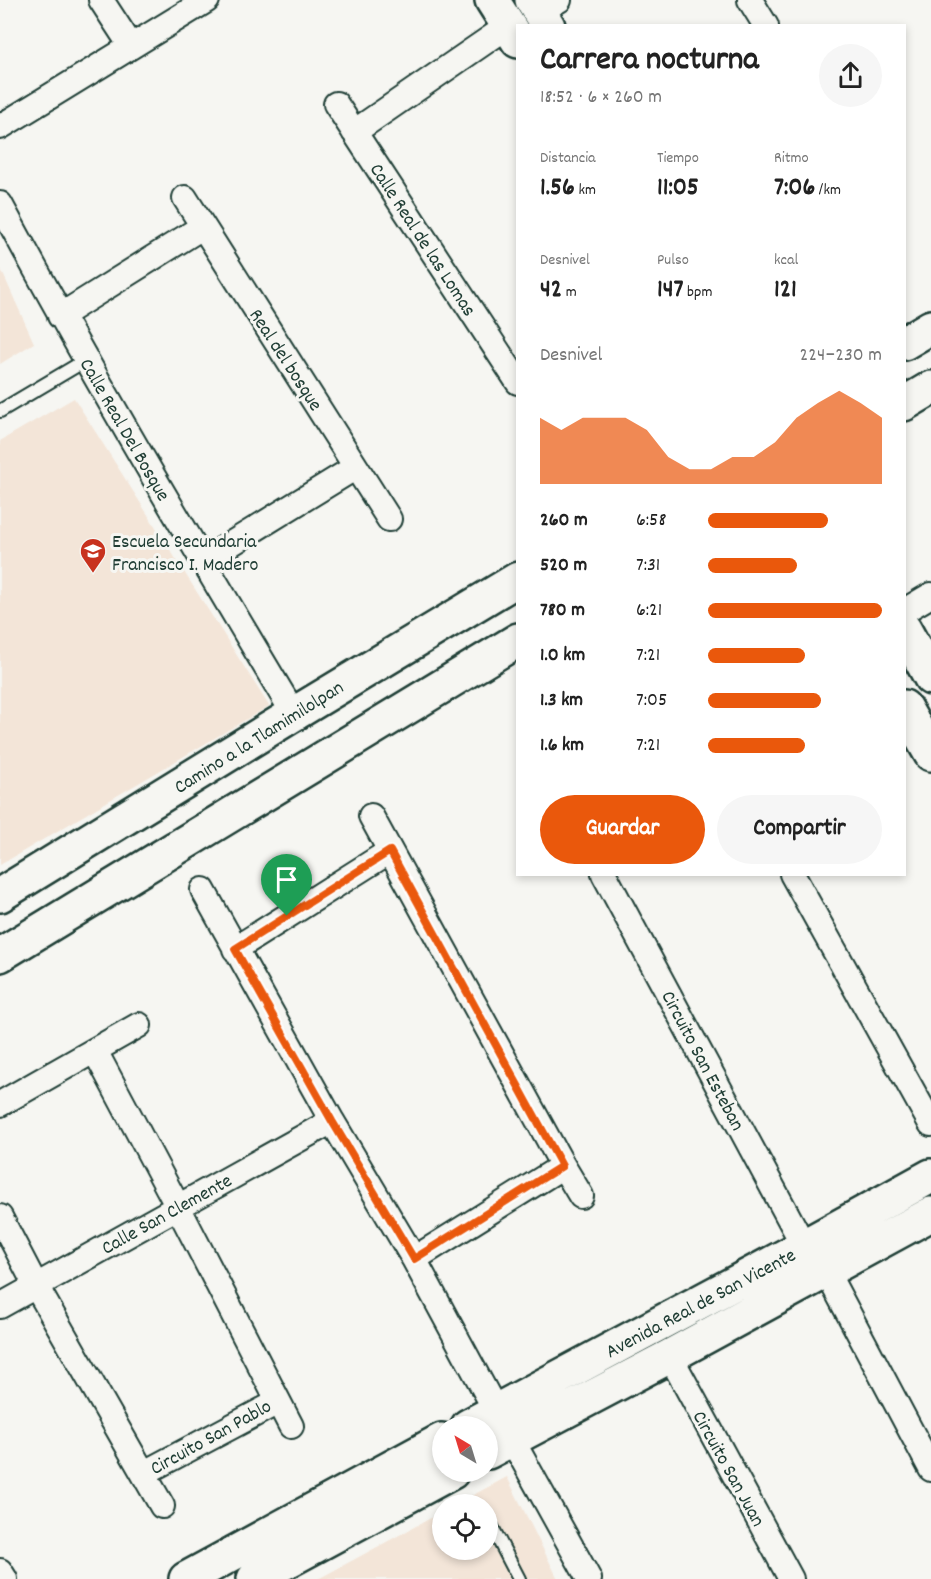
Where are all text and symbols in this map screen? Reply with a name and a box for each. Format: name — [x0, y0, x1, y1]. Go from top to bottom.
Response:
text: Carrera nocturna — [540, 38, 759, 85]
button: share — [819, 44, 882, 107]
text: 18:52 · 6 × 260 m — [540, 84, 662, 112]
text: Distancia — [540, 147, 596, 170]
text: Tiempo — [657, 147, 699, 170]
text: Ritmo — [774, 147, 809, 170]
street label: Calle Real de las Lomas — [361, 158, 482, 323]
text: 1.56 — [540, 170, 575, 207]
text: 11:05 — [657, 170, 699, 207]
text: 7:06 — [774, 170, 815, 207]
text: km — [575, 179, 596, 202]
text: /km — [815, 179, 841, 202]
text: Desnivel — [540, 249, 590, 272]
text: Pulso — [657, 249, 689, 272]
text: kcal — [774, 249, 798, 272]
text: 42 — [540, 272, 562, 309]
text: 147 — [657, 272, 683, 309]
text: 121 — [774, 272, 797, 309]
text: m — [562, 281, 577, 304]
text: bpm — [683, 281, 712, 304]
street label: Real del bosque — [241, 304, 328, 418]
text: Desnivel — [540, 342, 602, 370]
text: 224–230 m — [799, 342, 882, 370]
street label: Calle Real Del Bosque — [71, 354, 176, 507]
text: 260 m — [540, 507, 588, 535]
text: 6:58 — [636, 507, 666, 535]
place label: Escuela Secundaria Francisco I. Madero — [112, 529, 258, 580]
school or university icon: Escuela Secundaria Francisco I. Madero — [78, 536, 108, 574]
text: 520 m — [540, 552, 587, 580]
text: 7:31 — [636, 552, 660, 580]
text: 780 m — [540, 597, 585, 625]
text: 6:21 — [636, 597, 662, 625]
text: 1.0 km — [540, 642, 585, 670]
text: 7:21 — [636, 642, 660, 670]
street label: Camino a la Tlamimilolpan — [169, 675, 350, 802]
text: 1.3 km — [540, 687, 583, 715]
text: 7:05 — [636, 687, 667, 715]
text: 1.6 km — [540, 732, 584, 760]
text: 7:21 — [636, 732, 660, 760]
button: Guardar — [540, 795, 705, 864]
button: Compartir — [717, 795, 882, 864]
pin — [261, 854, 312, 916]
icon: arrive — [270, 863, 303, 896]
street label: Circuito San Esteban — [653, 986, 750, 1136]
street label: Calle San Clemente — [97, 1168, 238, 1263]
street label: Avenida Real de San Vicente — [601, 1242, 802, 1367]
street label: Circuito San Pablo — [146, 1394, 277, 1484]
street label: Circuito San Juan — [684, 1406, 771, 1533]
north arrow — [432, 1416, 498, 1482]
map controls — [432, 1416, 498, 1560]
button: locate — [432, 1494, 498, 1560]

